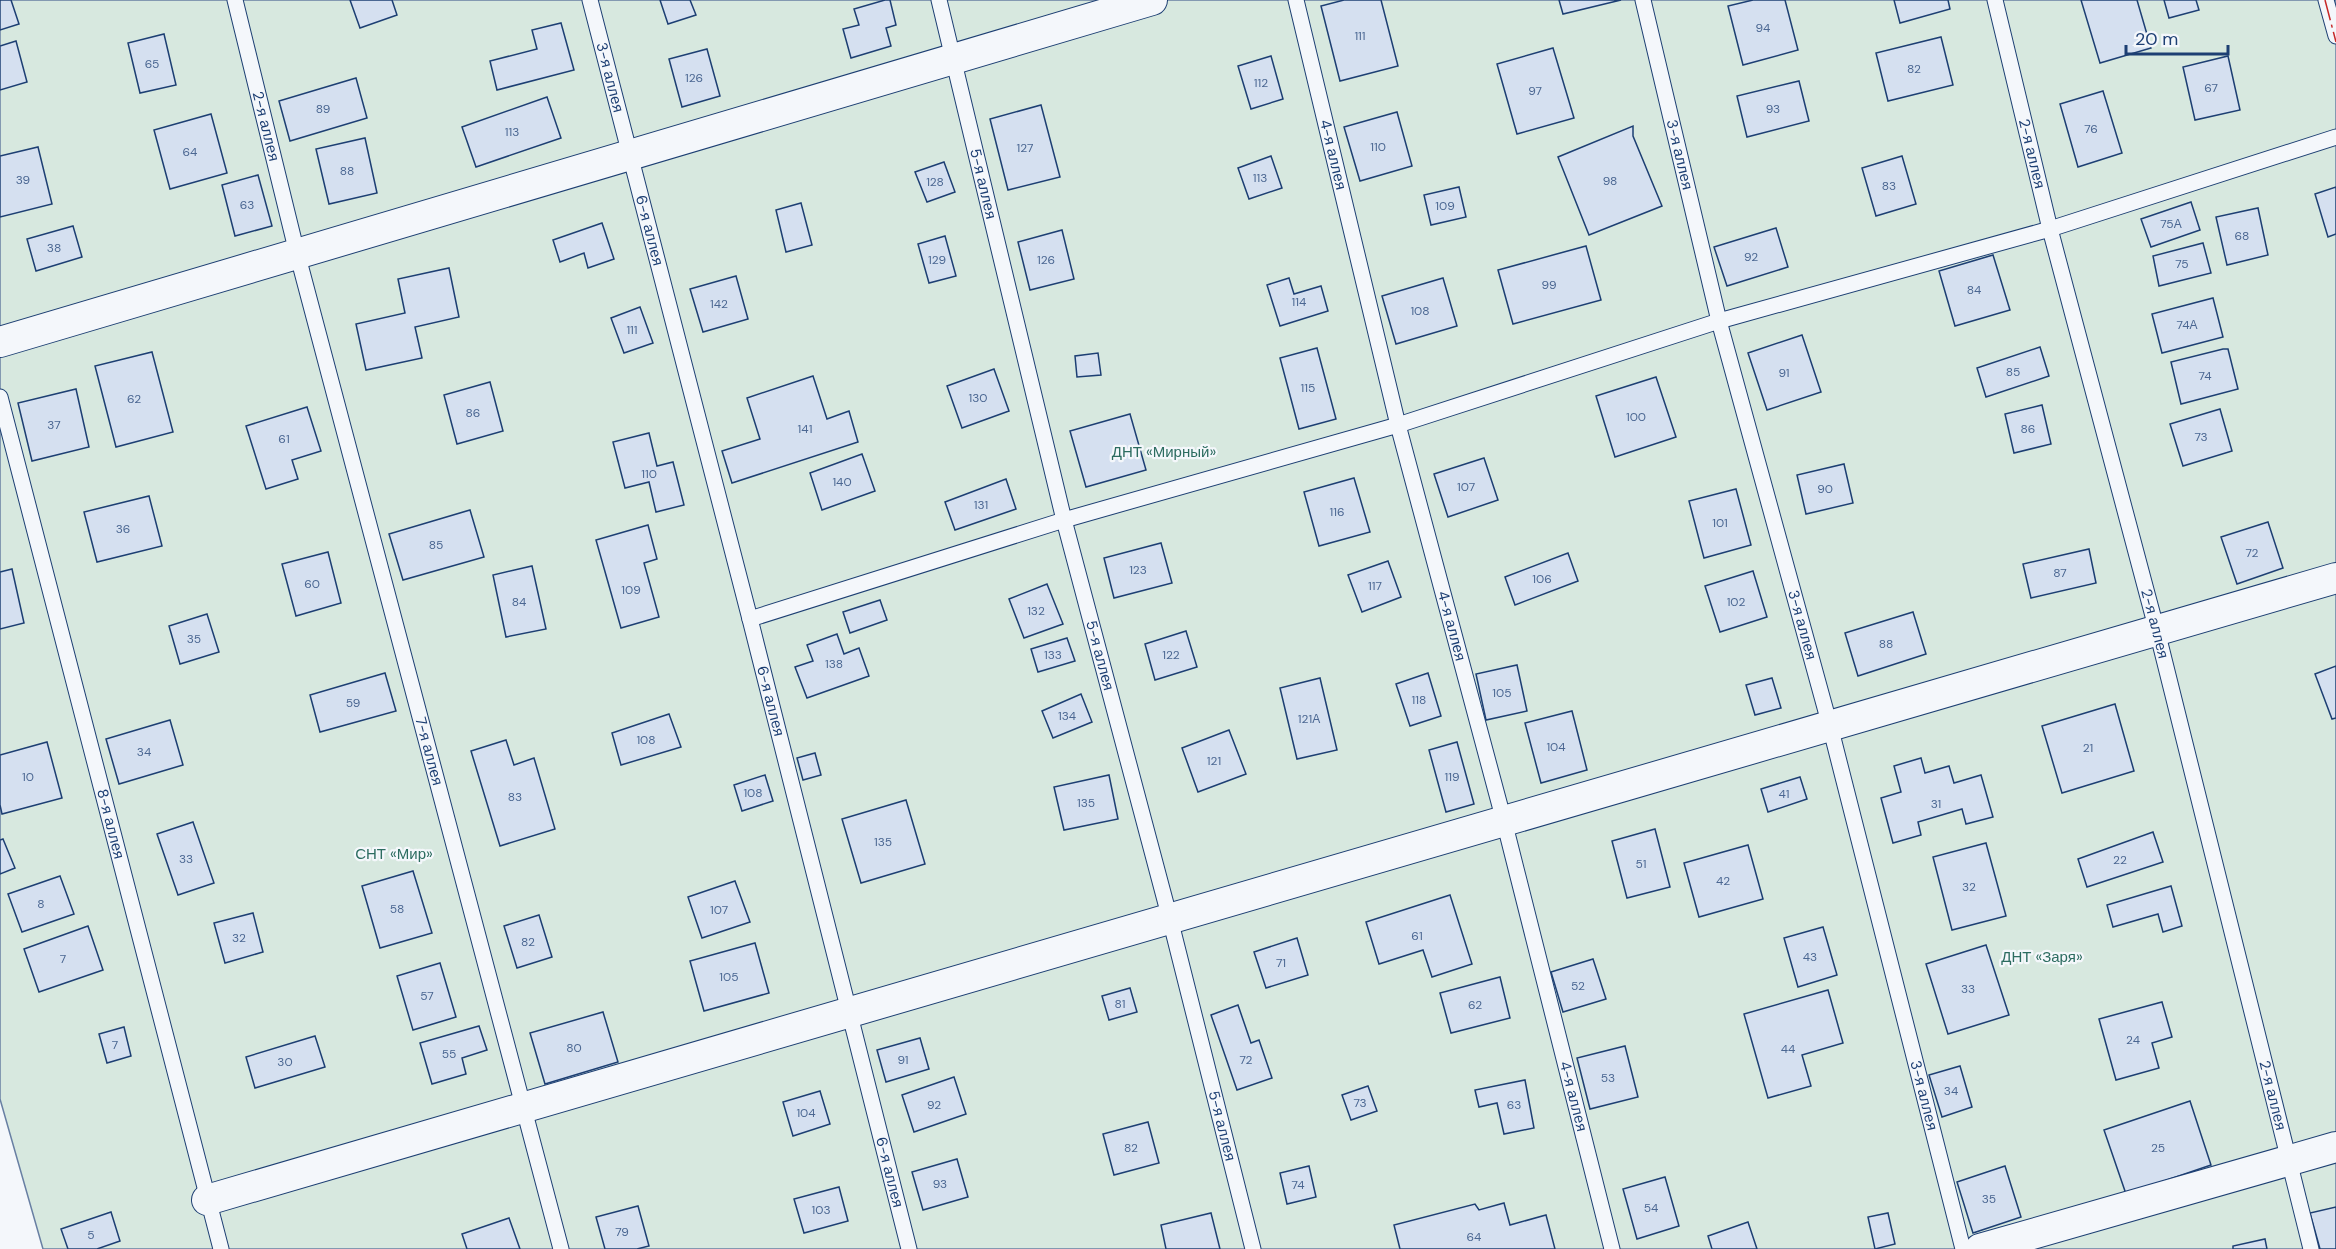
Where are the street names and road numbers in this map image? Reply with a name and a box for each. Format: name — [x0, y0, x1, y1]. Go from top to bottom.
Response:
street label: 3-я аллея — [591, 40, 629, 115]
street label: 2-я аллея — [248, 89, 284, 163]
street label: 4-я аллея — [1315, 117, 1351, 192]
street label: 2-я аллея — [2014, 117, 2050, 191]
street label: 3-я аллея — [1662, 118, 1698, 192]
street label: 5-я аллея — [965, 147, 1001, 221]
street label: 6-я аллея — [631, 193, 668, 268]
street label: 2-я аллея — [2136, 587, 2173, 661]
street label: 3-я аллея — [1783, 588, 1821, 662]
street label: 4-я аллея — [1433, 589, 1471, 663]
street label: 5-я аллея — [1081, 618, 1119, 693]
street label: 6-я аллея — [752, 664, 789, 738]
street label: 7-я аллея — [410, 715, 448, 788]
street label: 8-я аллея — [92, 787, 129, 861]
street label: 3-я аллея — [1905, 1058, 1942, 1133]
street label: 2-я аллея — [2254, 1058, 2291, 1132]
street label: 4-я аллея — [1555, 1059, 1592, 1134]
street label: 5-я аллея — [1204, 1089, 1240, 1163]
street label: 6-я аллея — [871, 1135, 908, 1210]

